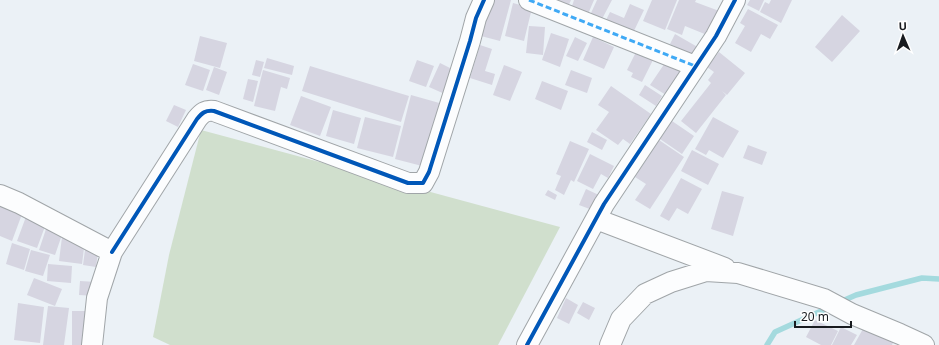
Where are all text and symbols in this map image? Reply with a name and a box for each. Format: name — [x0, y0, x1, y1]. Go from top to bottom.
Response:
north arrow — [883, 16, 923, 56]
text: U — [898, 18, 907, 33]
scale bar — [795, 303, 851, 329]
text: 20 m — [801, 308, 829, 325]

